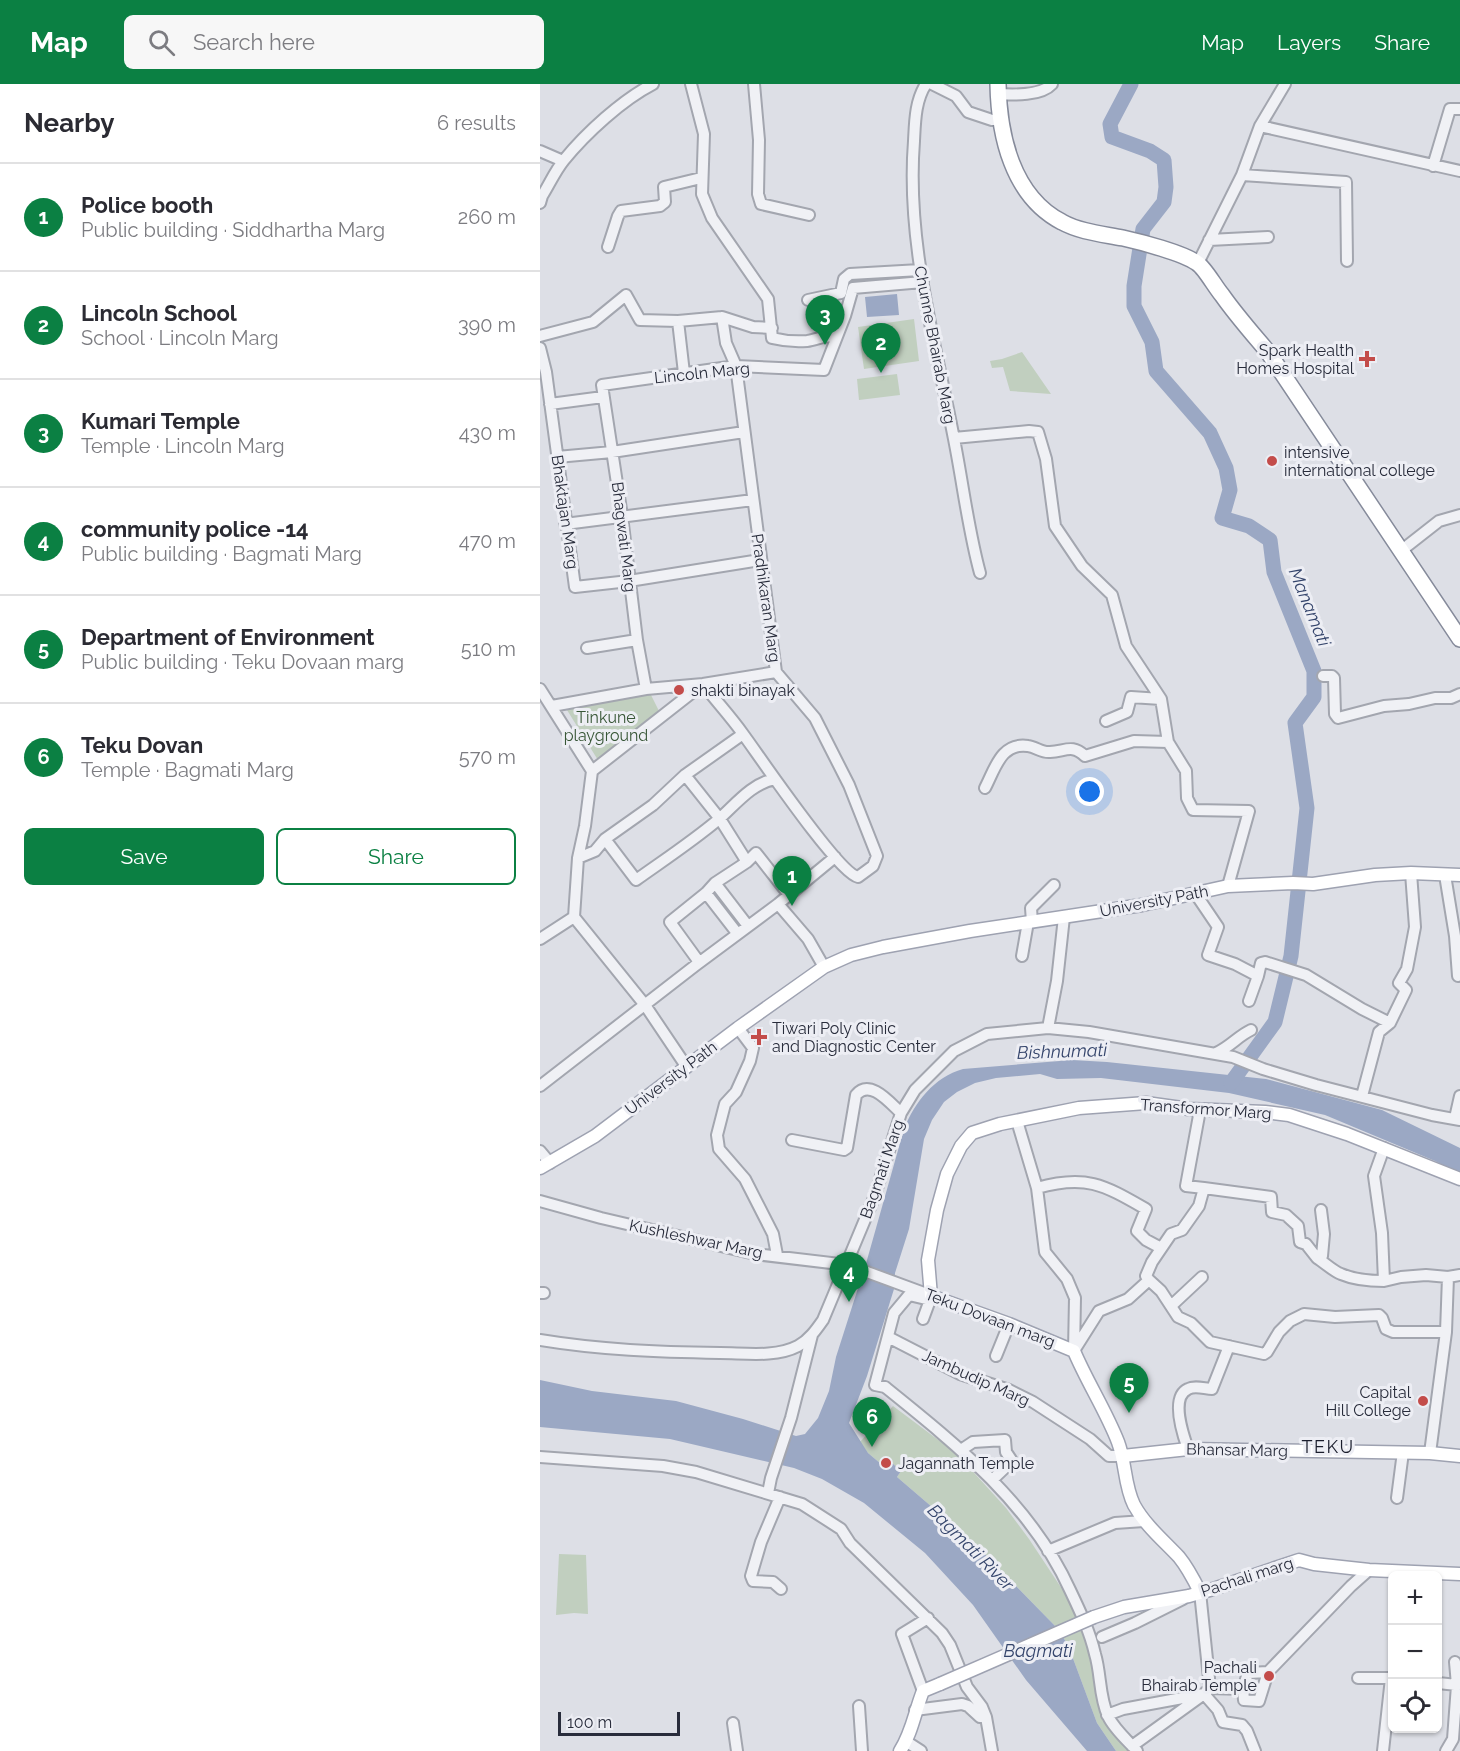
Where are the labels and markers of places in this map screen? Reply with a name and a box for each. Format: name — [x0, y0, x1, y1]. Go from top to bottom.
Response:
pin: 3 — [806, 296, 844, 345]
pin: 2 — [862, 324, 900, 373]
place label: Spark Health Homes Hospital — [1236, 341, 1355, 378]
marker: Spark Health Homes Hospital — [1358, 350, 1376, 368]
place label: intensive international college — [1284, 443, 1435, 480]
marker: intensive international college — [1265, 454, 1279, 468]
place label: shakti binayak — [691, 681, 796, 700]
marker: shakti binayak — [672, 683, 686, 697]
pin: 1 — [772, 856, 812, 906]
place label: Tiwari Poly Clinic and Diagnostic Center — [772, 1019, 936, 1056]
marker: Tiwari Poly Clinic and Diagnostic Center — [750, 1028, 768, 1046]
pin: 4 — [830, 1252, 868, 1302]
pin: 5 — [1110, 1364, 1148, 1413]
place label: Capital Hill College — [1326, 1383, 1412, 1420]
marker: Capital Hill College — [1416, 1394, 1430, 1408]
pin: 6 — [852, 1398, 892, 1447]
place label: Jagannath Temple — [898, 1454, 1034, 1473]
marker: Jagannath Temple — [879, 1456, 893, 1470]
place label: Pachali Bhairab Temple — [1141, 1658, 1257, 1695]
marker: Pachali Bhairab Temple — [1262, 1669, 1276, 1683]

